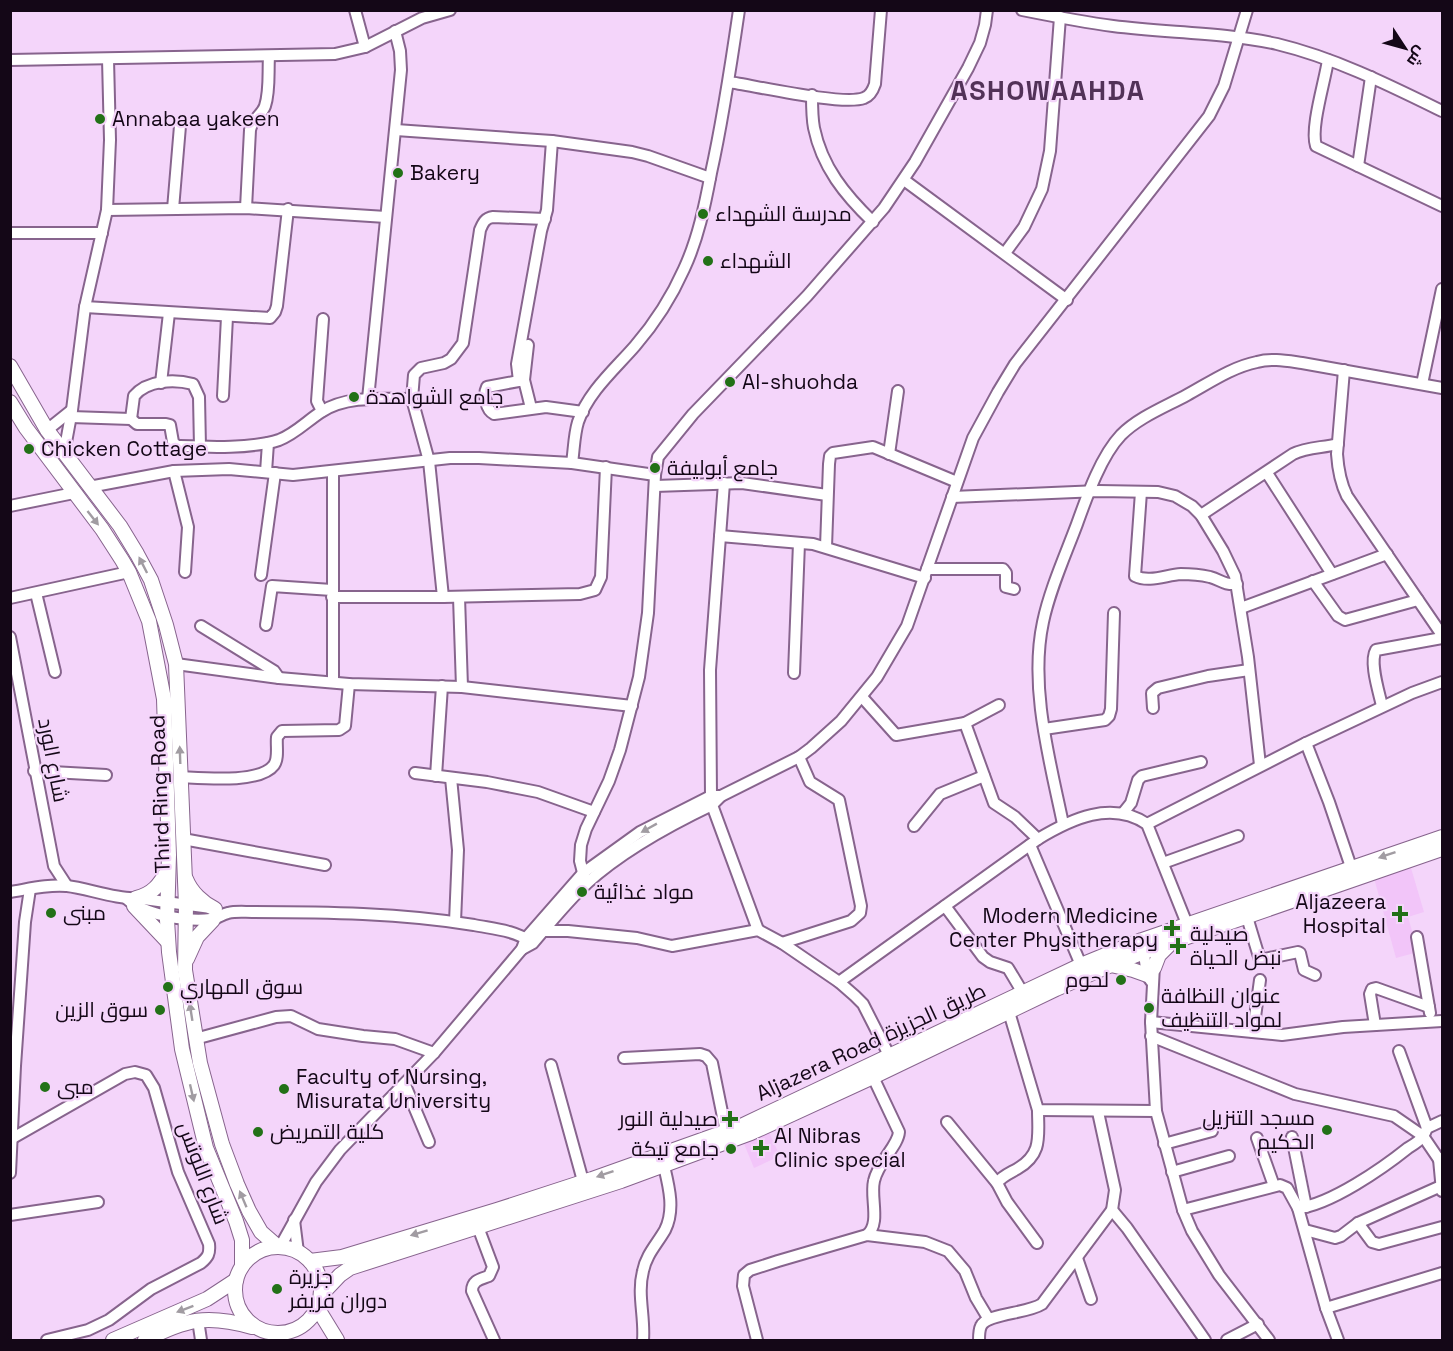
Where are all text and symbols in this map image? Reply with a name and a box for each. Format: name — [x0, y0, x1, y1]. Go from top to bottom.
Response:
north arrow — [1375, 18, 1435, 78]
text: ش — [1402, 42, 1431, 71]
district label: ASHOWAAHDA — [951, 73, 1145, 108]
place label: Annabaa yakeen — [112, 105, 280, 132]
marker: Annabaa yakeen — [93, 112, 107, 126]
place label: Bakery — [410, 159, 480, 186]
marker: Bakery — [391, 166, 405, 180]
place label: مدرسة الشهداء — [715, 200, 852, 227]
marker: مدرسة الشهداء — [696, 207, 710, 221]
place label: الشهداء — [720, 247, 792, 274]
marker: الشهداء — [701, 254, 715, 268]
place label: Al-shuohda — [742, 368, 858, 395]
marker: Al-shuohda — [723, 375, 737, 389]
place label: جامع الشواهدة — [366, 383, 503, 411]
marker: جامع الشواهدة — [347, 390, 361, 404]
place label: Chicken Cottage — [41, 435, 207, 462]
marker: Chicken Cottage — [22, 442, 36, 456]
place label: جامع أبوليفة — [667, 454, 778, 482]
marker: جامع أبوليفة — [648, 461, 662, 475]
one-way arrow — [87, 510, 100, 526]
one-way arrow — [138, 557, 148, 574]
street label: Third Ring Road — [143, 714, 176, 874]
street label: شارع الورد — [31, 715, 75, 805]
one-way arrow — [175, 745, 184, 764]
one-way arrow — [641, 822, 657, 833]
one-way arrow — [1378, 851, 1396, 861]
place label: مواد غذائية — [594, 878, 694, 905]
marker: مواد غذائية — [575, 885, 589, 899]
place label: Aljazeera Hospital — [1295, 888, 1386, 939]
place label: مبنى — [63, 899, 106, 926]
place label: Modern Medicine Center Physitherapy — [949, 902, 1158, 953]
marker: Aljazeera Hospital — [1391, 905, 1409, 923]
marker: مبنى — [44, 906, 58, 920]
marker: Modern Medicine Center Physitherapy — [1163, 919, 1181, 937]
place label: صيدلية نبض الحياة — [1190, 920, 1282, 971]
marker: صيدلية نبض الحياة — [1171, 939, 1185, 953]
place label: لحوم — [1065, 966, 1109, 994]
place label: سوق المهاري — [180, 973, 303, 1003]
marker: لحوم — [1114, 973, 1128, 987]
street label: Aljazera Road طريق الجزيزة — [752, 976, 990, 1107]
marker: سوق المهاري — [161, 980, 175, 994]
place label: عنوان النظافة لمواد التنظيف — [1161, 982, 1282, 1033]
place label: سوق الزين — [55, 996, 148, 1023]
marker: عنوان النظافة لمواد التنظيف — [1142, 1001, 1156, 1015]
one-way arrow — [186, 1002, 195, 1021]
marker: سوق الزين — [153, 1003, 167, 1017]
place label: Faculty of Nursing, Misurata University — [296, 1063, 491, 1114]
place label: مبى — [57, 1073, 94, 1100]
marker: مبى — [38, 1080, 52, 1094]
marker: Faculty of Nursing, Misurata University — [277, 1082, 291, 1096]
one-way arrow — [187, 1084, 197, 1103]
place label: مسجد التنزيل الحكيم — [1202, 1104, 1315, 1156]
place label: صيدلية النور — [618, 1105, 718, 1132]
marker: صيدلية النور — [723, 1112, 737, 1126]
street label: شارع اللوتس — [171, 1118, 235, 1228]
place label: كلية التمريض — [270, 1118, 384, 1145]
place label: Al Nibras Clinic special — [774, 1122, 906, 1173]
marker: مسجد التنزيل الحكيم — [1320, 1123, 1334, 1137]
marker: كلية التمريض — [251, 1125, 265, 1139]
place label: جامع تيكة — [631, 1135, 719, 1163]
marker: Al Nibras Clinic special — [752, 1139, 770, 1157]
marker: جامع تيكة — [724, 1142, 738, 1156]
one-way arrow — [596, 1170, 614, 1180]
one-way arrow — [239, 1191, 248, 1208]
one-way arrow — [410, 1229, 428, 1239]
place label: جزيرة دوران فريفر — [288, 1263, 387, 1314]
marker: جزيرة دوران فريفر — [270, 1282, 284, 1296]
one-way arrow — [176, 1304, 194, 1314]

